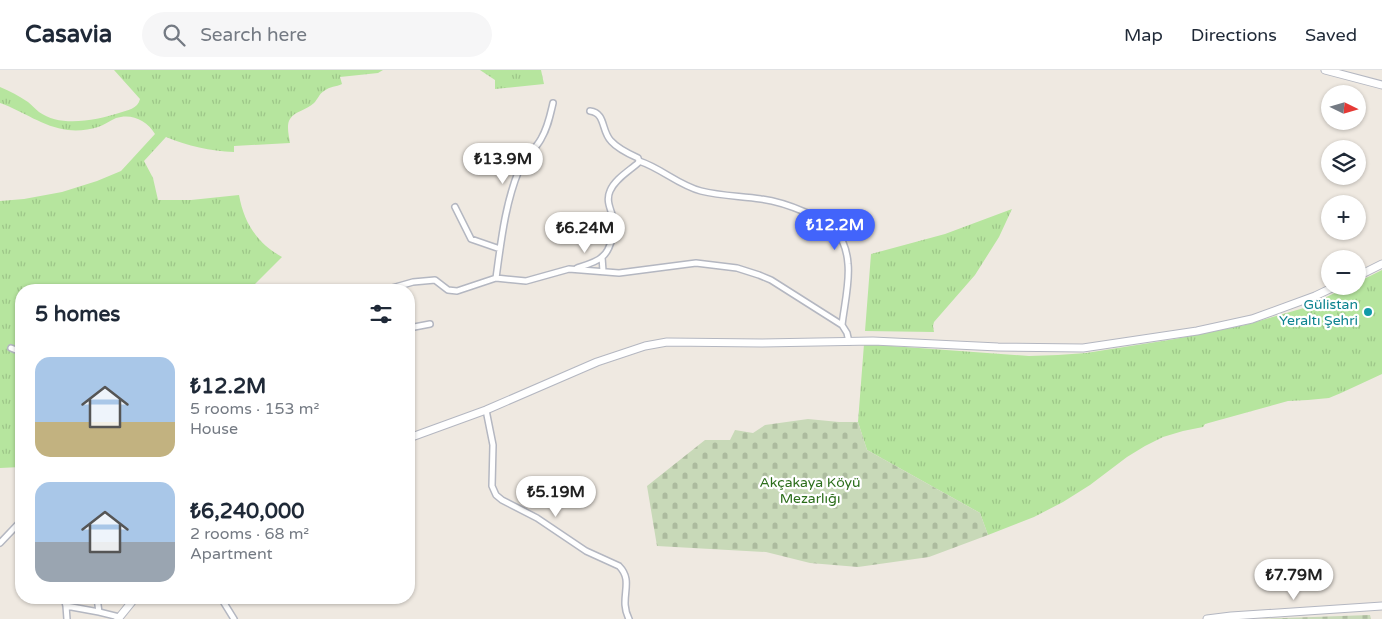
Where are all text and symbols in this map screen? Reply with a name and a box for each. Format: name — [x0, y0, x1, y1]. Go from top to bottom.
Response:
search box — [142, 12, 492, 57]
text: Casavia — [25, 20, 112, 49]
icon: search — [160, 21, 188, 49]
text: Search here — [200, 24, 307, 46]
text: Map — [1124, 24, 1163, 46]
text: Directions — [1191, 24, 1277, 46]
text: Saved — [1305, 24, 1357, 46]
north arrow — [1321, 85, 1366, 130]
map controls — [1321, 85, 1366, 295]
button: layers — [1321, 140, 1366, 185]
pin: ₺13.9M — [462, 142, 544, 185]
text: ₺13.9M — [474, 149, 532, 169]
button: + — [1321, 195, 1366, 240]
pin: ₺12.2M — [794, 208, 876, 251]
pin: ₺6.24M — [544, 212, 626, 254]
text: ₺12.2M — [806, 215, 864, 235]
text: ₺6.24M — [556, 218, 614, 238]
button: − — [1321, 250, 1366, 295]
place label: Gülistan Yeraltı Şehri — [1279, 296, 1358, 329]
icon: filters — [367, 300, 395, 328]
text: 5 homes — [35, 302, 120, 327]
marker: Gülistan Yeraltı Şehri — [1362, 306, 1374, 318]
text: ₺12.2M — [190, 374, 266, 399]
icon: home — [75, 377, 135, 437]
text: 5 rooms · 153 m² — [190, 399, 319, 419]
text: House — [190, 419, 238, 439]
park label: Akçakaya Köyü Mezarlığı — [759, 474, 861, 507]
pin: ₺5.19M — [515, 476, 597, 518]
text: ₺5.19M — [527, 482, 585, 502]
text: ₺6,240,000 — [190, 499, 304, 524]
icon: home — [75, 502, 135, 562]
text: 2 rooms · 68 m² — [190, 524, 309, 544]
text: Apartment — [190, 544, 273, 564]
pin: ₺7.79M — [1253, 558, 1335, 601]
text: ₺7.79M — [1265, 565, 1323, 585]

